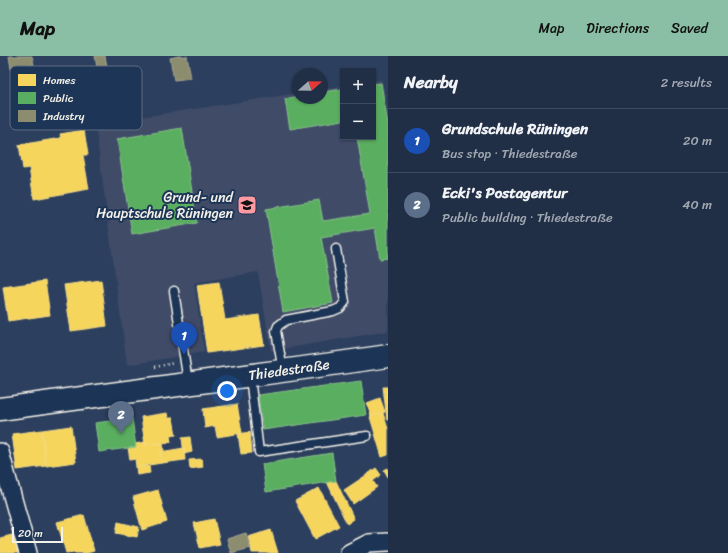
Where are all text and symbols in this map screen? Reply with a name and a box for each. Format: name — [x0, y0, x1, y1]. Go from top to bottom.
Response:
text: Map — [20, 12, 55, 45]
text: Map — [538, 16, 564, 41]
text: Directions — [586, 16, 649, 41]
text: Saved — [671, 16, 708, 41]
legend — [10, 66, 142, 130]
text: Nearby — [404, 67, 458, 97]
north arrow — [292, 68, 328, 104]
map controls — [340, 68, 376, 140]
button: + — [340, 68, 376, 104]
text: Homes — [43, 71, 76, 90]
text: 2 results — [661, 71, 712, 94]
text: Public — [43, 89, 74, 108]
button: − — [340, 104, 376, 140]
text: Industry — [42, 107, 85, 126]
text: Grundschule Rüningen — [442, 116, 588, 142]
text: 1 — [414, 129, 420, 152]
text: 20 m — [683, 129, 712, 152]
text: Bus stop · Thiedestraße — [442, 142, 577, 165]
text: Ecki's Postagentur — [442, 180, 567, 206]
place label: Grund- und Hauptschule Rüningen — [96, 185, 235, 226]
text: 2 — [413, 193, 421, 216]
text: 40 m — [682, 193, 712, 216]
school or university icon: Grund- und Hauptschule Rüningen — [236, 194, 258, 216]
text: Public building · Thiedestraße — [442, 206, 613, 229]
pin: 1 — [171, 322, 197, 355]
street label: Thiedestraße — [247, 352, 331, 388]
your location — [217, 381, 237, 401]
pin: 2 — [108, 401, 134, 434]
text: 20 m — [18, 524, 43, 543]
scale bar — [12, 525, 63, 544]

